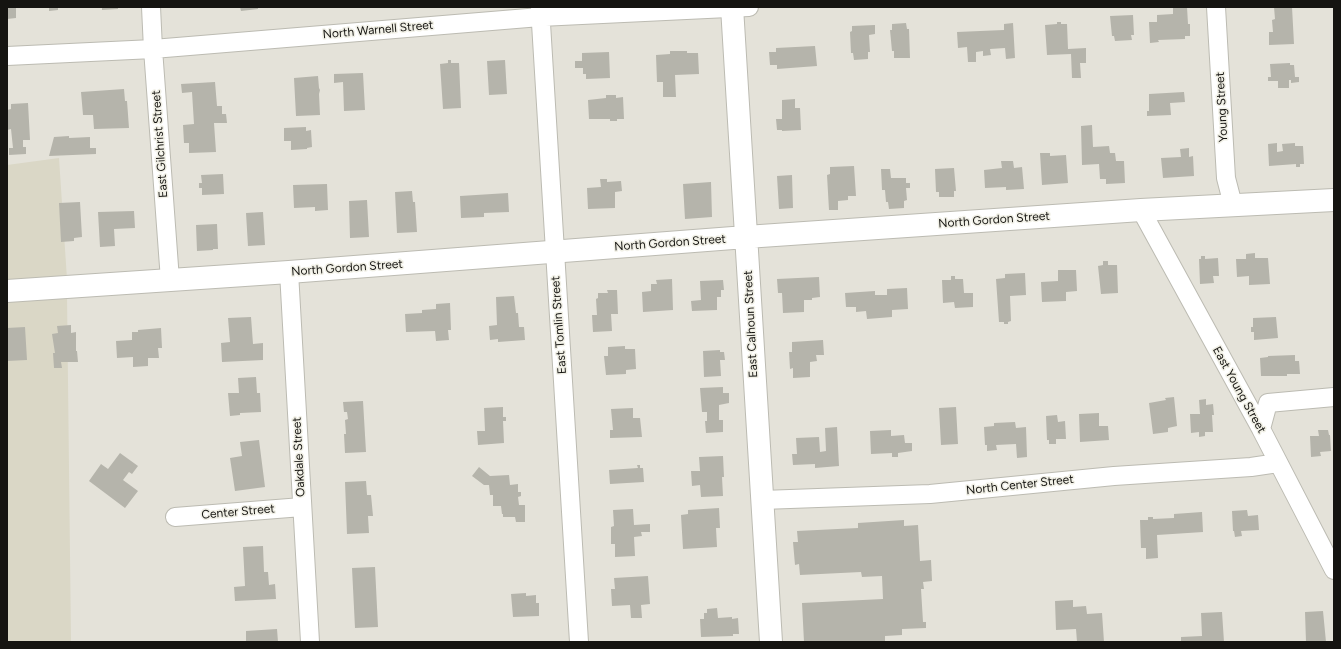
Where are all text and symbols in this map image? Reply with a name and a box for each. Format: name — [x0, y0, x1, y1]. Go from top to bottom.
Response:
street label: North Warnell Street — [322, 18, 434, 42]
street label: Young Street — [1213, 71, 1231, 143]
street label: East Gilchrist Street — [149, 90, 171, 198]
street label: North Gordon Street — [938, 209, 1050, 231]
street label: North Gordon Street — [614, 232, 726, 254]
street label: North Gordon Street — [291, 257, 403, 279]
street label: East Calhoun Street — [741, 270, 761, 378]
street label: East Tomlin Street — [548, 276, 570, 374]
street label: East Young Street — [1209, 344, 1269, 436]
street label: Oakdale Street — [290, 417, 308, 497]
street label: North Center Street — [966, 472, 1074, 498]
street label: Center Street — [201, 502, 275, 522]

